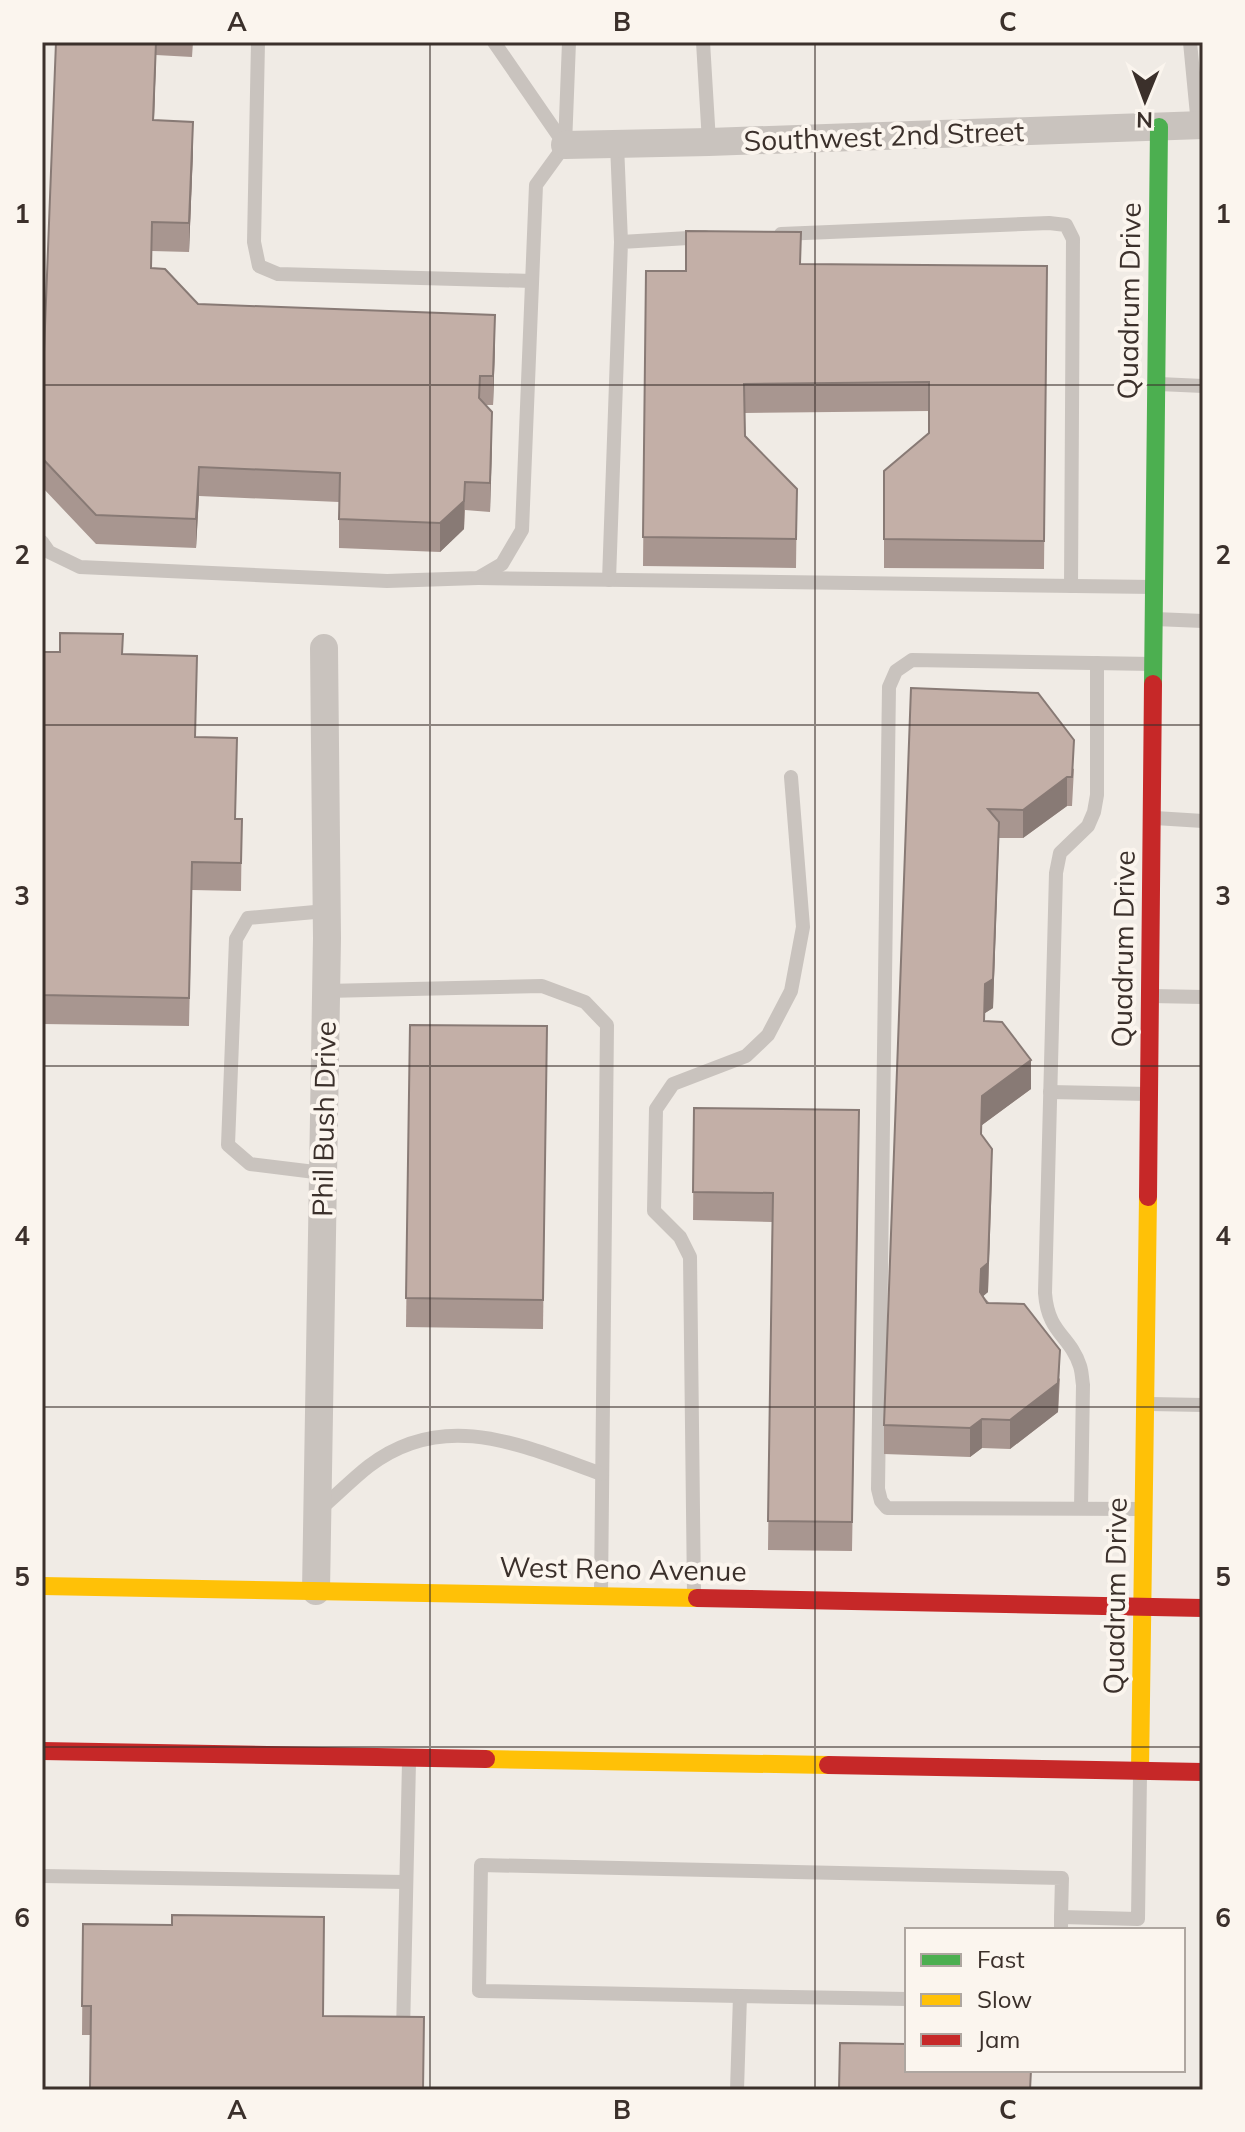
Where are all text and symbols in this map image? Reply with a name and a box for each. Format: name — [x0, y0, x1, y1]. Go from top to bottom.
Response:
text: A — [227, 5, 247, 38]
text: B — [613, 5, 631, 38]
text: C — [999, 5, 1017, 38]
north arrow — [1105, 60, 1185, 140]
text: N — [1136, 106, 1153, 134]
street label: Southwest 2nd Street — [743, 113, 1025, 158]
text: 1 — [14, 197, 30, 230]
text: 1 — [1215, 197, 1231, 230]
street label: Quadrum Drive — [1109, 202, 1148, 400]
text: 2 — [14, 538, 30, 571]
text: 2 — [1215, 538, 1231, 571]
street label: Quadrum Drive — [1103, 850, 1142, 1048]
text: 3 — [14, 879, 30, 912]
text: 3 — [1215, 879, 1231, 912]
street label: Phil Bush Drive — [304, 1021, 343, 1217]
text: 4 — [14, 1219, 30, 1252]
text: 4 — [1215, 1219, 1231, 1252]
street label: Quadrum Drive — [1095, 1497, 1134, 1695]
street label: West Reno Avenue — [499, 1549, 747, 1588]
text: 5 — [14, 1560, 30, 1593]
text: 5 — [1215, 1560, 1231, 1593]
text: 6 — [14, 1901, 30, 1934]
text: 6 — [1215, 1901, 1231, 1934]
legend — [905, 1928, 1185, 2072]
text: Fast — [977, 1944, 1025, 1974]
text: Slow — [977, 1984, 1032, 2014]
text: Jam — [977, 2024, 1020, 2054]
text: A — [227, 2093, 247, 2126]
text: B — [613, 2093, 631, 2126]
text: C — [999, 2093, 1017, 2126]

